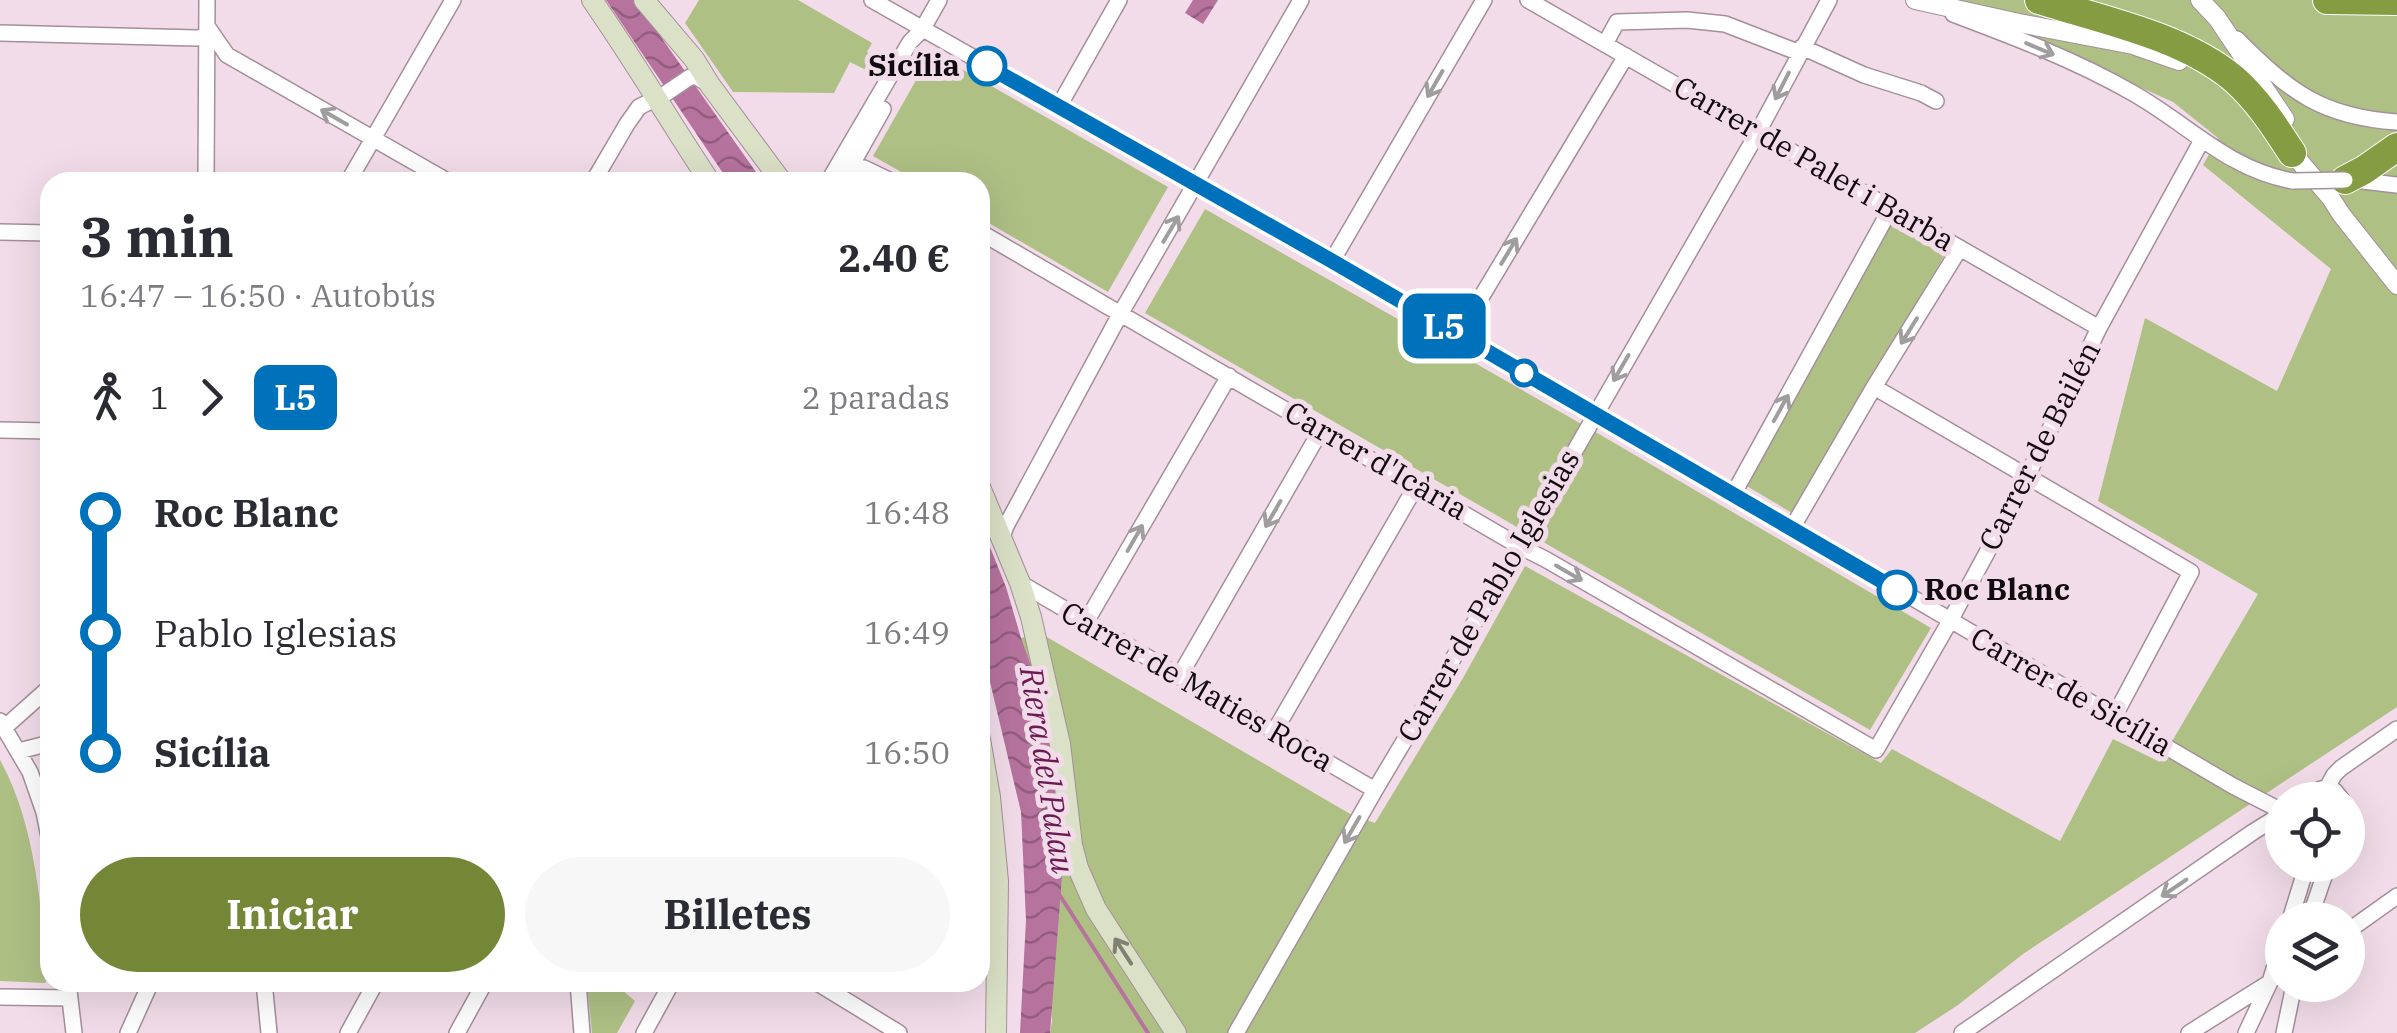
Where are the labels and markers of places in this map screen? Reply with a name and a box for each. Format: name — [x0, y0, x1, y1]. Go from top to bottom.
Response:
place label: Sicília — [868, 45, 960, 84]
marker: Sicília — [968, 47, 1006, 85]
unlabelled marker — [1511, 360, 1537, 386]
place label: Roc Blanc — [1924, 569, 2070, 608]
marker: Roc Blanc — [1878, 571, 1916, 609]

